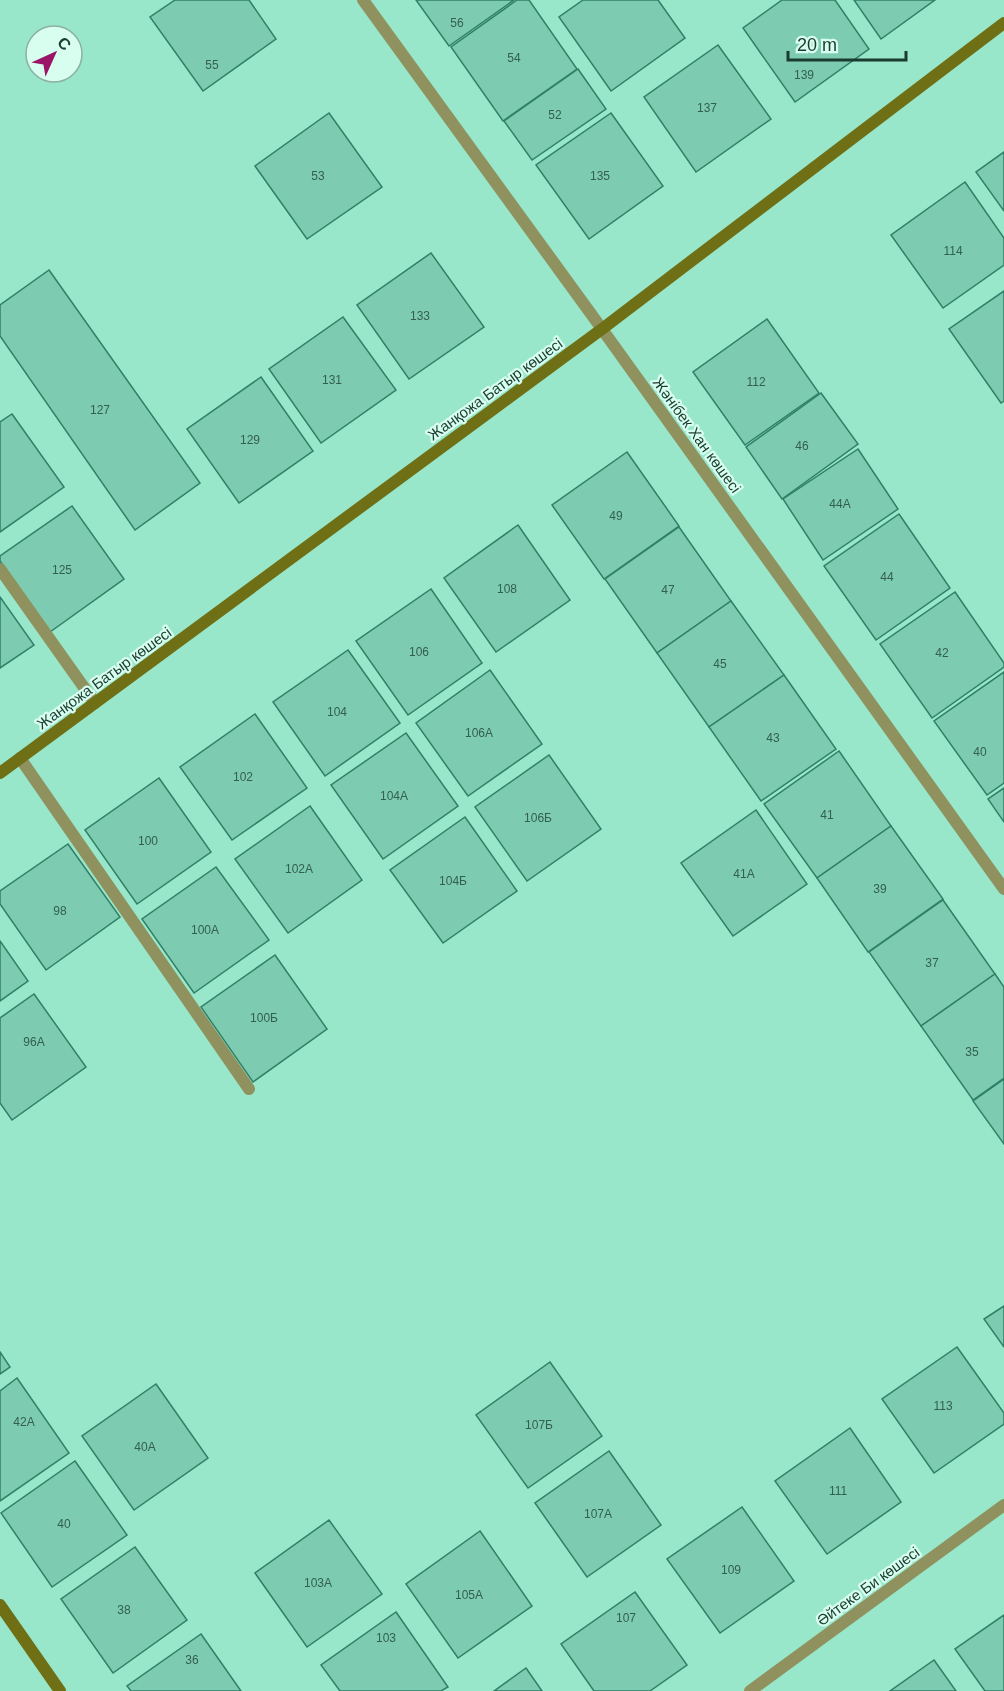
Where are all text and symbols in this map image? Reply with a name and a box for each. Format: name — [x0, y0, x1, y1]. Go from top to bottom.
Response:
house number: 56 — [450, 16, 464, 30]
north arrow — [24, 24, 84, 84]
scale bar — [788, 24, 906, 62]
text: С — [54, 34, 75, 54]
text: 20 m — [797, 35, 837, 55]
house number: 54 — [507, 51, 521, 65]
house number: 55 — [205, 58, 219, 72]
house number: 139 — [794, 68, 814, 82]
house number: 137 — [697, 101, 717, 115]
house number: 52 — [548, 108, 562, 122]
house number: 53 — [311, 169, 325, 183]
house number: 135 — [590, 169, 610, 183]
house number: 114 — [943, 244, 963, 258]
house number: 133 — [410, 309, 430, 323]
street label: Жанқожа Батыр көшесі — [424, 334, 566, 444]
house number: 131 — [322, 373, 342, 387]
street label: Жәнібек Хан көшесі — [650, 374, 744, 496]
house number: 112 — [746, 375, 766, 389]
house number: 127 — [90, 403, 110, 417]
house number: 129 — [240, 433, 260, 447]
house number: 46 — [795, 439, 809, 453]
house number: 44А — [829, 497, 851, 511]
house number: 49 — [609, 509, 623, 523]
house number: 125 — [52, 563, 72, 577]
house number: 44 — [880, 570, 894, 584]
house number: 108 — [497, 582, 517, 596]
house number: 47 — [661, 583, 675, 597]
street label: Жанқожа Батыр көшесі — [33, 623, 175, 733]
house number: 106 — [409, 645, 429, 659]
house number: 42 — [935, 646, 949, 660]
house number: 45 — [713, 657, 727, 671]
house number: 104 — [327, 705, 347, 719]
house number: 106А — [465, 726, 493, 740]
house number: 43 — [766, 731, 780, 745]
house number: 40 — [973, 745, 987, 759]
house number: 102 — [233, 770, 253, 784]
house number: 104А — [380, 789, 408, 803]
house number: 41 — [820, 808, 834, 822]
house number: 106Б — [524, 811, 552, 825]
house number: 100 — [138, 834, 158, 848]
house number: 102А — [285, 862, 313, 876]
house number: 41А — [733, 867, 755, 881]
house number: 104Б — [439, 874, 467, 888]
house number: 39 — [873, 882, 887, 896]
house number: 98 — [53, 904, 67, 918]
house number: 100А — [191, 923, 219, 937]
house number: 37 — [925, 956, 939, 970]
house number: 100Б — [250, 1011, 278, 1025]
house number: 96А — [23, 1035, 45, 1049]
house number: 35 — [965, 1045, 979, 1059]
house number: 113 — [933, 1399, 953, 1413]
house number: 42А — [13, 1415, 35, 1429]
house number: 107Б — [525, 1418, 553, 1432]
house number: 40А — [134, 1440, 156, 1454]
house number: 111 — [829, 1484, 847, 1498]
house number: 107А — [584, 1507, 612, 1521]
house number: 40 — [57, 1517, 71, 1531]
street label: Әйтеке Би көшесі — [813, 1543, 923, 1629]
house number: 109 — [721, 1563, 741, 1577]
house number: 103А — [304, 1576, 332, 1590]
house number: 105А — [455, 1588, 483, 1602]
house number: 38 — [117, 1603, 131, 1617]
house number: 107 — [616, 1611, 636, 1625]
house number: 103 — [376, 1631, 396, 1645]
house number: 36 — [185, 1653, 199, 1667]

